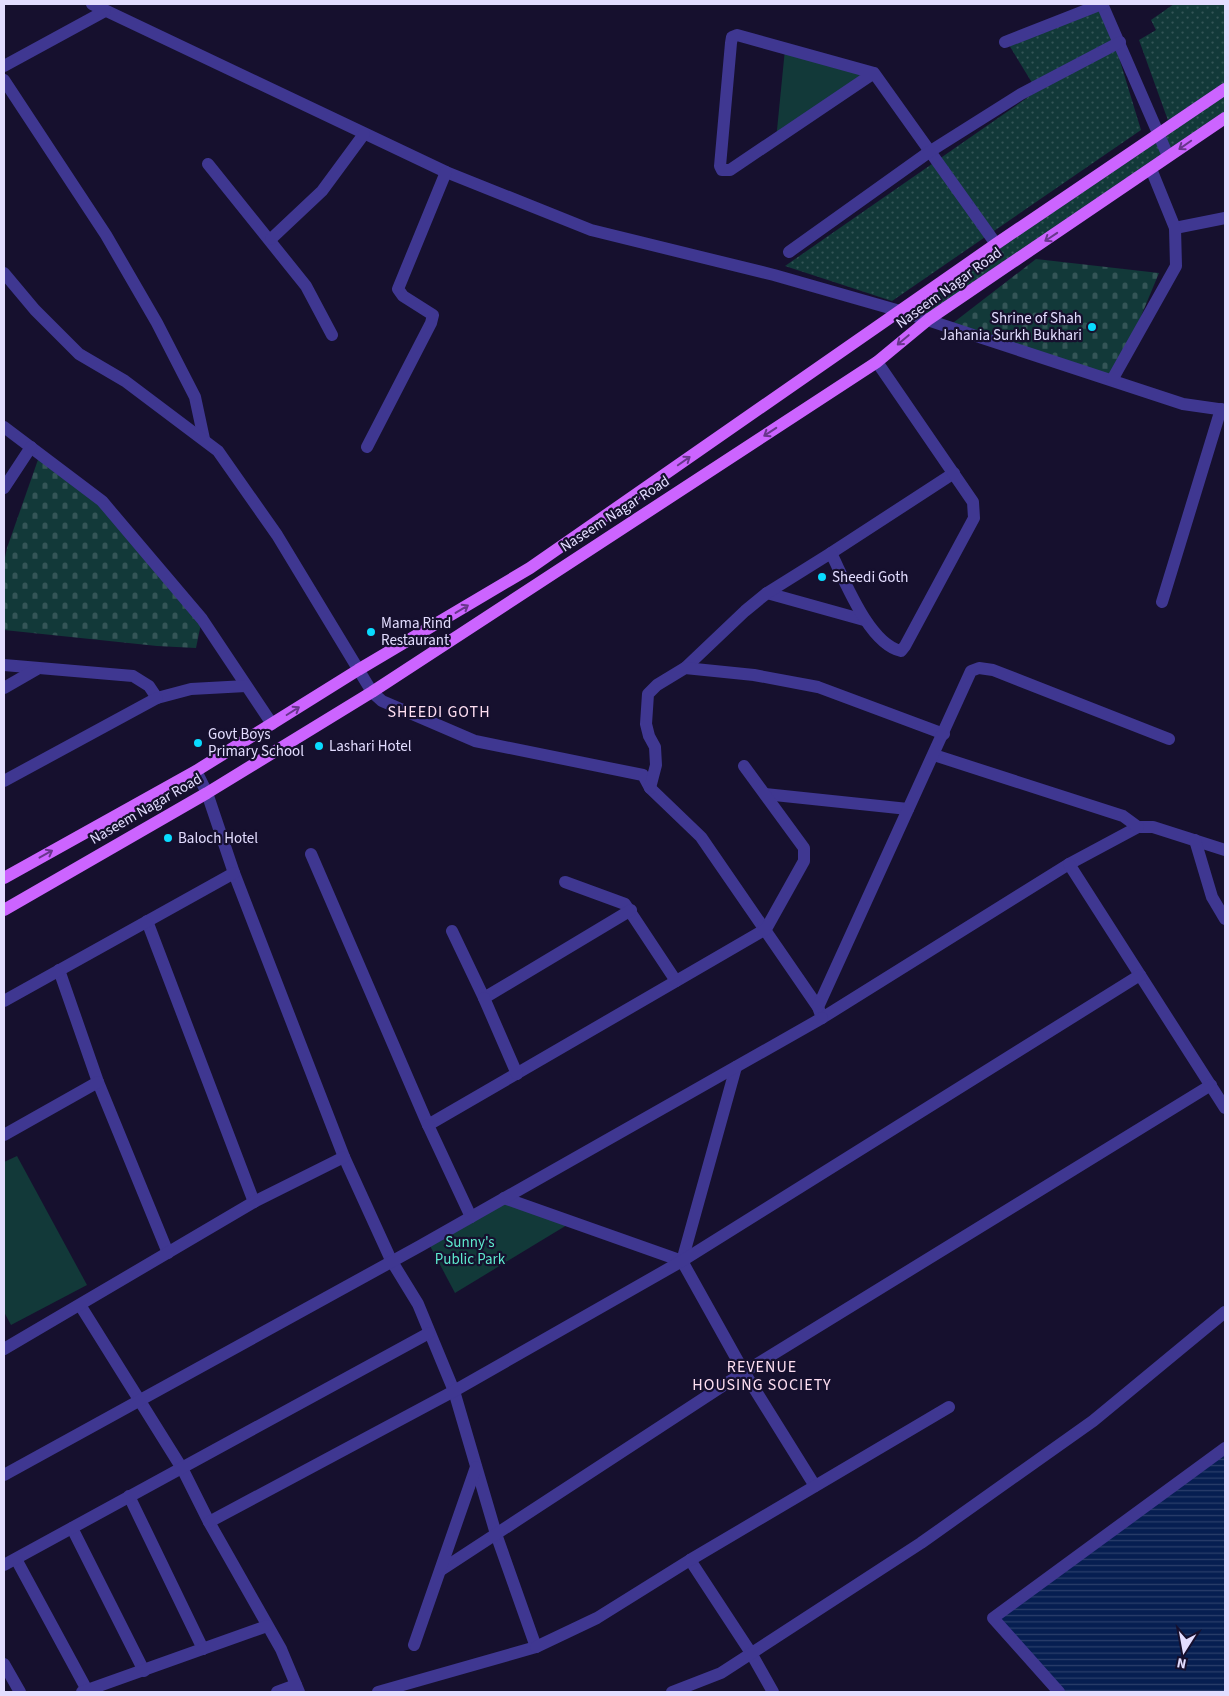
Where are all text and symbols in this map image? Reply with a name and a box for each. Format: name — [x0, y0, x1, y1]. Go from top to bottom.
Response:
one-way arrow — [1178, 140, 1192, 150]
one-way arrow — [1044, 232, 1058, 242]
street label: Naseem Nagar Road — [892, 242, 1006, 334]
place label: Shrine of Shah Jahania Surkh Bukhari — [940, 308, 1082, 346]
marker: Shrine of Shah Jahania Surkh Bukhari — [1086, 321, 1098, 333]
one-way arrow — [897, 335, 910, 346]
one-way arrow — [763, 427, 777, 437]
one-way arrow — [677, 456, 691, 466]
street label: Naseem Nagar Road — [556, 471, 674, 557]
place label: Sheedi Goth — [832, 567, 908, 588]
marker: Sheedi Goth — [816, 571, 828, 583]
one-way arrow — [454, 603, 468, 613]
place label: Mama Rind Restaurant — [381, 613, 451, 651]
marker: Mama Rind Restaurant — [365, 626, 377, 638]
district label: SHEEDI GOTH — [387, 701, 491, 723]
one-way arrow — [285, 705, 299, 715]
place label: Govt Boys Primary School — [208, 724, 304, 762]
place label: Lashari Hotel — [329, 736, 412, 757]
marker: Govt Boys Primary School — [192, 737, 204, 749]
marker: Lashari Hotel — [313, 740, 325, 752]
street label: Naseem Nagar Road — [86, 768, 206, 850]
place label: Baloch Hotel — [178, 828, 258, 849]
marker: Baloch Hotel — [162, 832, 174, 844]
one-way arrow — [39, 849, 54, 859]
park label: Sunny's Public Park — [435, 1232, 506, 1270]
district label: REVENUE HOUSING SOCIETY — [692, 1356, 832, 1396]
north arrow — [1159, 1626, 1209, 1676]
text: N — [1175, 1652, 1188, 1673]

